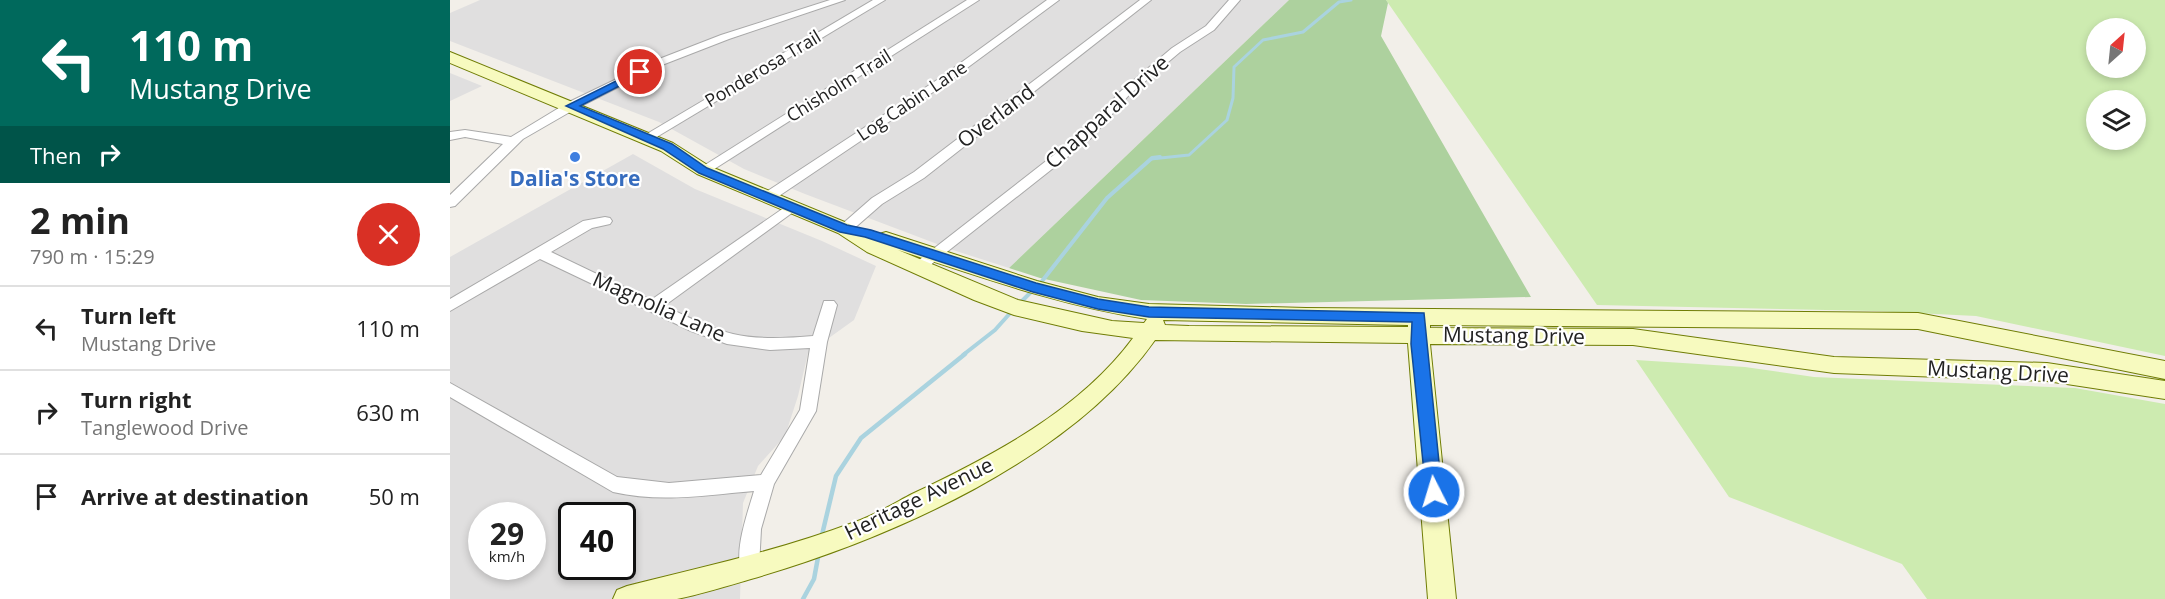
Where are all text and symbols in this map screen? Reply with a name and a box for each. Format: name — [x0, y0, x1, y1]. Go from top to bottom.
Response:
text: 110 m — [129, 16, 253, 73]
north arrow — [2086, 18, 2146, 78]
map controls — [2086, 18, 2146, 150]
icon: left — [30, 24, 108, 102]
street label: Ponderosa Trail — [700, 24, 825, 112]
street label: Chisholm Trail — [781, 43, 896, 127]
pin — [614, 46, 665, 97]
street label: Chapparal Drive — [1038, 48, 1174, 174]
street label: Log Cabin Lane — [852, 54, 971, 146]
icon: arrive — [623, 55, 656, 88]
text: Mustang Drive — [129, 70, 312, 107]
street label: Overland — [951, 77, 1040, 153]
button: layers — [2086, 90, 2146, 150]
icon: right — [93, 138, 126, 171]
text: Then — [30, 140, 81, 170]
marker: Dalia's Store — [568, 150, 582, 164]
place label: Dalia's Store — [510, 164, 640, 192]
text: 2 min — [30, 196, 130, 245]
button: close — [357, 203, 420, 266]
text: 790 m · 15:29 — [30, 243, 155, 270]
street label: Magnolia Lane — [589, 264, 730, 348]
text: Turn left — [81, 300, 176, 330]
icon: left — [30, 312, 63, 345]
text: 110 m — [356, 313, 420, 343]
street label: Mustang Drive — [1443, 320, 1585, 350]
text: Mustang Drive — [81, 330, 216, 357]
street label: Mustang Drive — [1926, 353, 2070, 389]
text: Turn right — [81, 384, 192, 414]
icon: right — [30, 396, 63, 429]
text: 630 m — [356, 397, 420, 427]
text: Tanglewood Drive — [81, 414, 248, 441]
street label: Heritage Avenue — [840, 450, 998, 546]
position arrow — [1402, 460, 1466, 524]
icon: arrive — [30, 480, 63, 513]
text: Arrive at destination — [81, 481, 309, 511]
text: 50 m — [369, 481, 420, 511]
speed limit sign: 40 — [558, 502, 636, 580]
text: 29 — [490, 513, 524, 554]
text: km/h — [489, 546, 525, 566]

